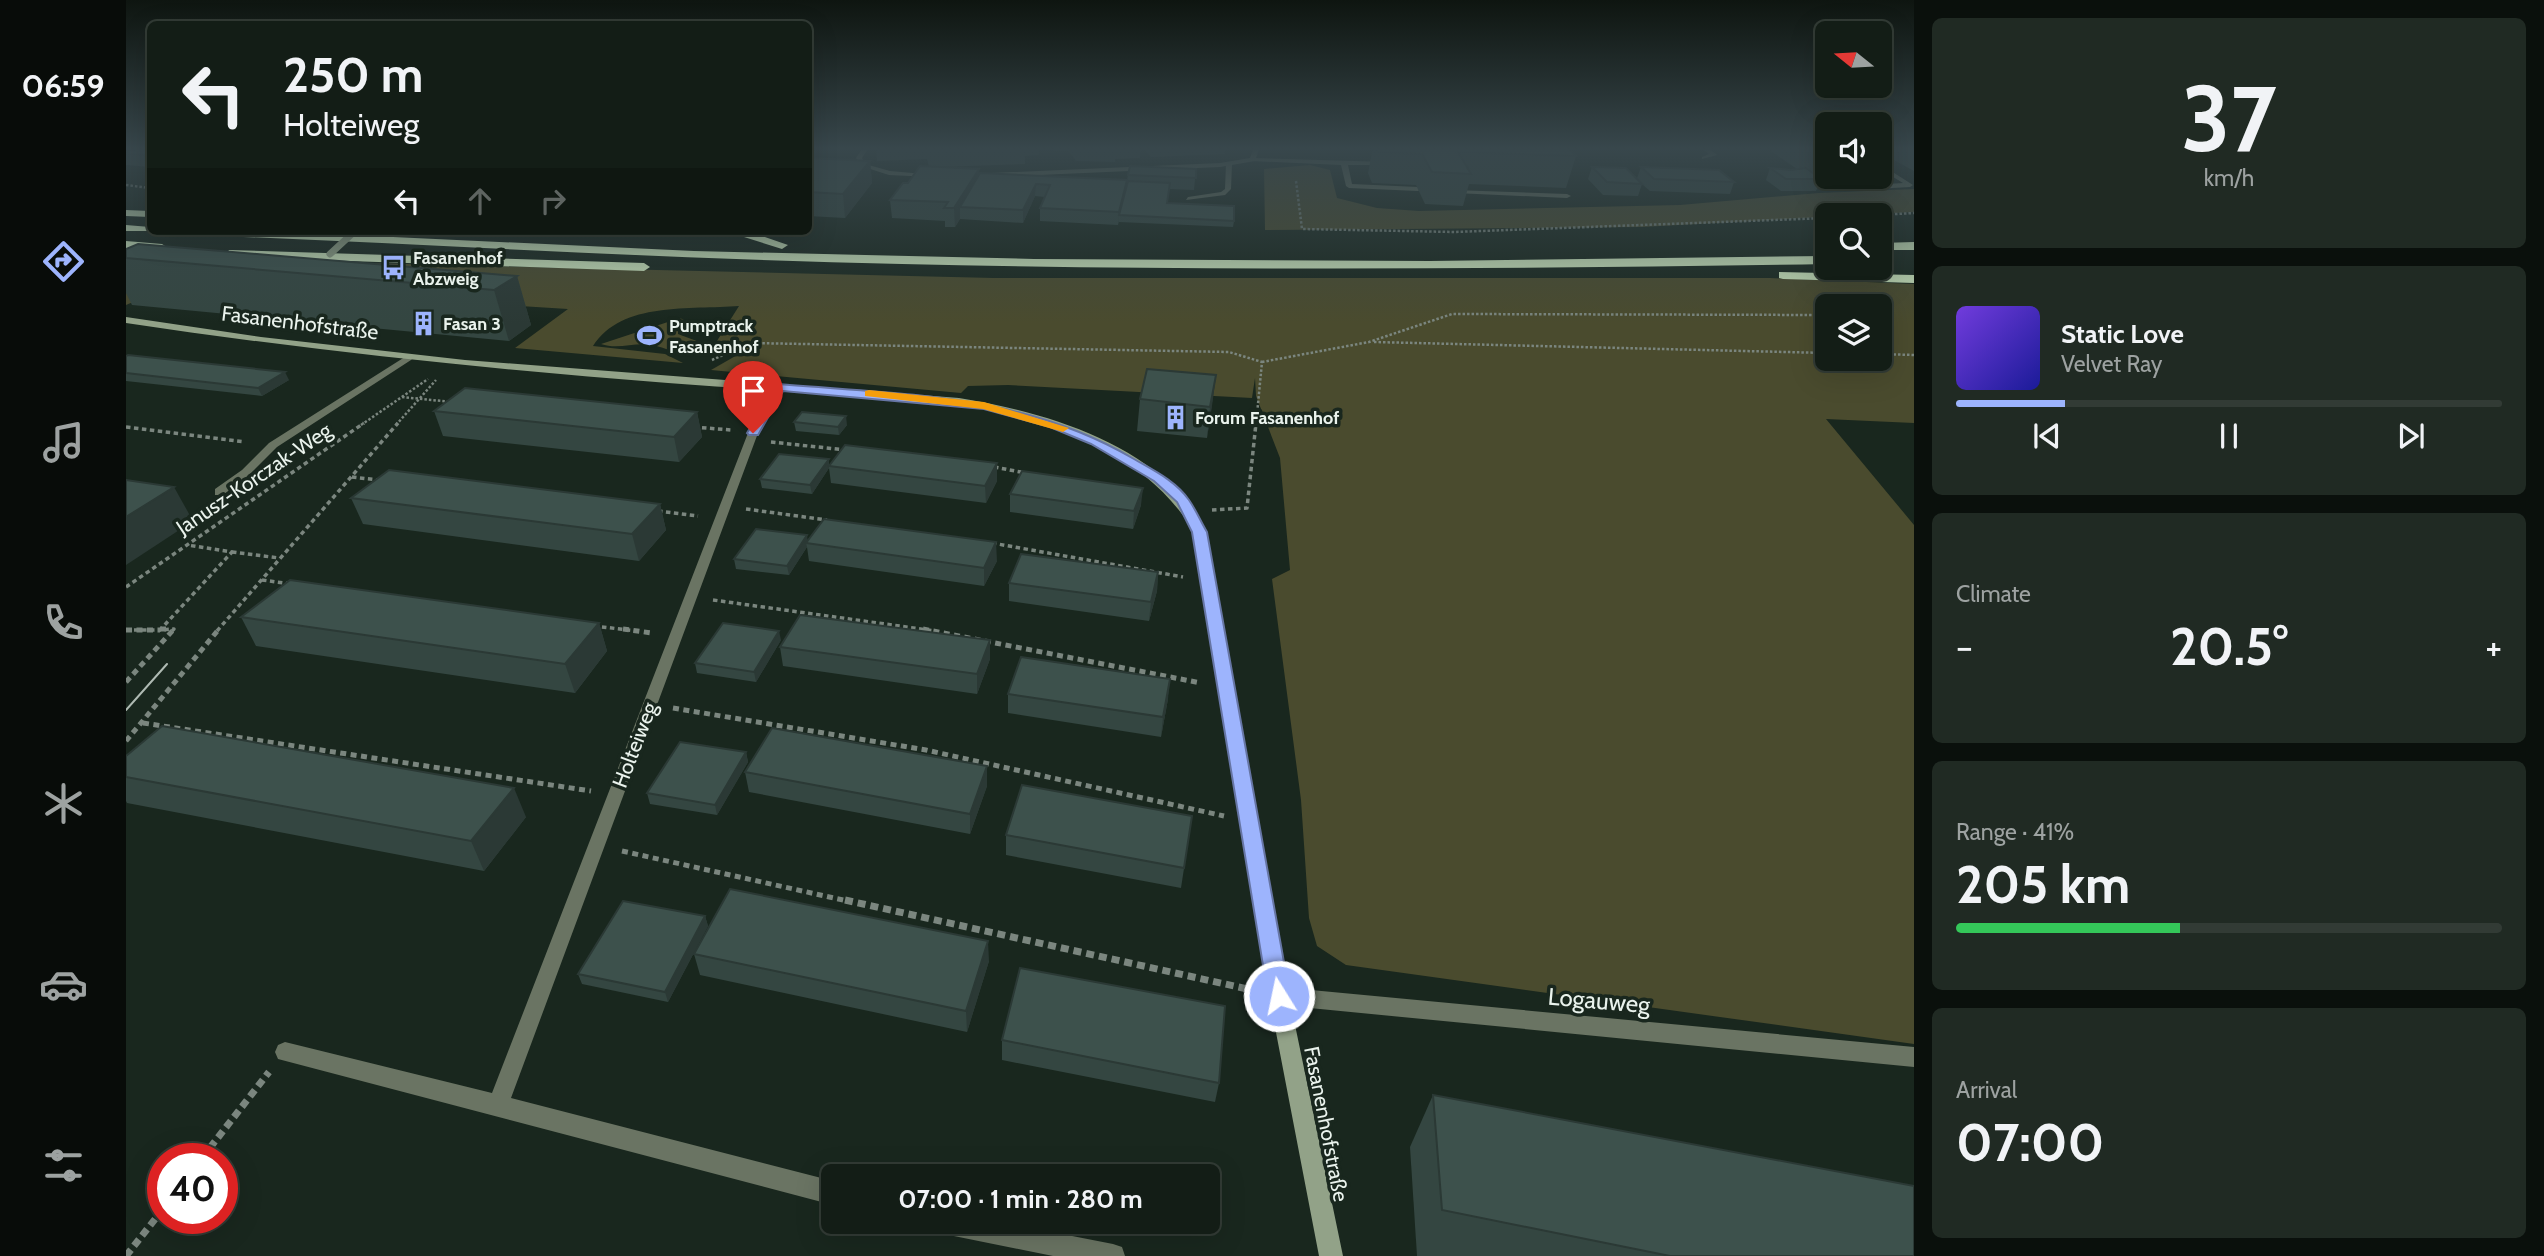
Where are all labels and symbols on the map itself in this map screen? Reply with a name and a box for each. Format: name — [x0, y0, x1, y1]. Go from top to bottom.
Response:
north arrow — [1815, 21, 1892, 98]
place label: Fasanenhof Abzweig — [413, 247, 503, 290]
bus stop icon: Fasanenhof Abzweig — [379, 254, 407, 282]
street label: Fasanenhofstraße — [220, 300, 380, 345]
building icon: Fasan 3 — [409, 310, 437, 338]
place label: Fasan 3 — [443, 313, 501, 335]
place label: Pumptrack Fasanenhof — [669, 315, 759, 358]
sports icon: Pumptrack Fasanenhof — [635, 322, 663, 350]
pin — [723, 361, 783, 433]
building icon: Forum Fasanenhof — [1161, 404, 1189, 432]
place label: Forum Fasanenhof — [1195, 407, 1339, 429]
street label: Janusz-Korczak-Weg — [171, 417, 337, 540]
street label: Holteiweg — [607, 698, 662, 791]
position arrow — [1242, 959, 1316, 1033]
street label: Logauweg — [1547, 982, 1652, 1020]
street label: Fasanenhofstraße — [1299, 1044, 1354, 1204]
speed limit sign: 40 — [147, 1143, 238, 1234]

